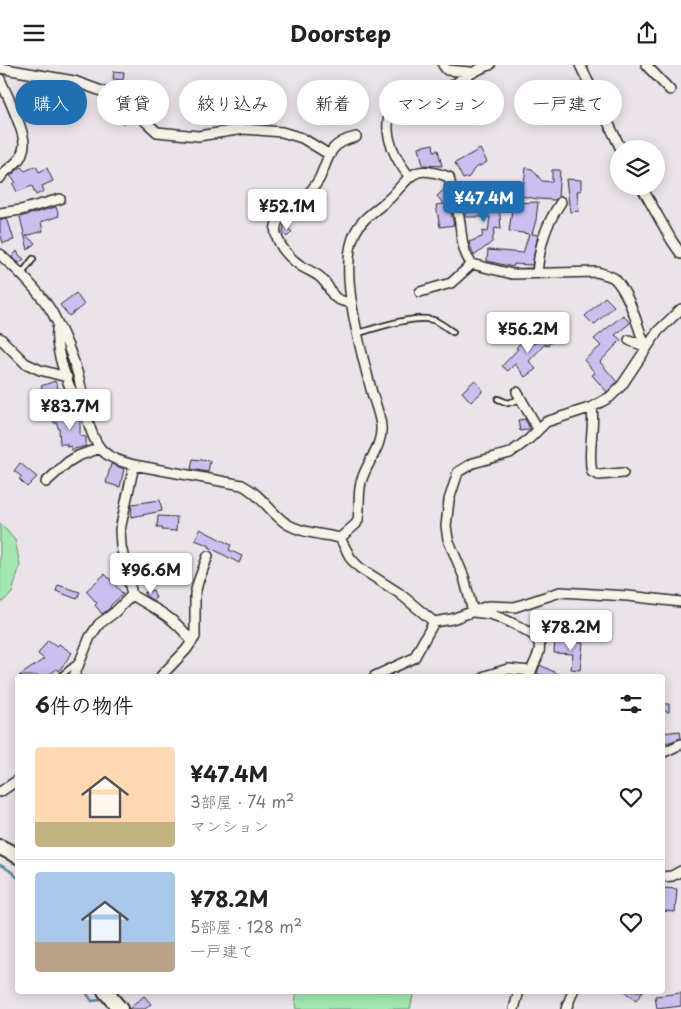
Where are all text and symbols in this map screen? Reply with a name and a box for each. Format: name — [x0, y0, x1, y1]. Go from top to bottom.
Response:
text: Doorstep — [290, 16, 391, 49]
icon: menu — [20, 19, 48, 47]
icon: share — [633, 19, 661, 47]
chip: 購入 — [15, 80, 87, 125]
chip: 賃貸 — [97, 80, 169, 125]
chip: 絞り込み — [179, 80, 287, 125]
chip: 新着 — [297, 80, 369, 125]
chip: マンション — [379, 80, 504, 125]
chip: 一戸建て — [514, 80, 622, 125]
map controls — [610, 140, 665, 195]
button: layers — [610, 140, 665, 195]
pin: ¥47.4M — [443, 181, 525, 223]
text: ¥47.4M — [454, 185, 514, 209]
pin: ¥52.1M — [246, 189, 328, 231]
text: ¥52.1M — [259, 193, 315, 217]
pin: ¥56.2M — [487, 311, 569, 354]
text: ¥56.2M — [498, 316, 558, 340]
pin: ¥83.7M — [29, 389, 111, 431]
text: ¥83.7M — [41, 393, 99, 417]
pin: ¥96.6M — [110, 553, 192, 595]
text: ¥96.6M — [121, 557, 181, 581]
pin: ¥78.2M — [530, 609, 612, 652]
text: ¥78.2M — [541, 614, 601, 638]
text: 6件の物件 — [35, 688, 134, 720]
icon: filters — [617, 690, 645, 718]
text: ¥47.4M — [190, 757, 268, 789]
icon: home — [75, 767, 135, 827]
icon: heart — [617, 783, 645, 811]
text: 3部屋 · 74 m² — [190, 789, 294, 813]
text: マンション — [190, 813, 269, 837]
text: ¥78.2M — [190, 882, 268, 914]
icon: home — [75, 892, 135, 952]
icon: heart — [617, 908, 645, 936]
text: 5部屋 · 128 m² — [190, 914, 302, 938]
text: 一戸建て — [190, 938, 254, 962]

